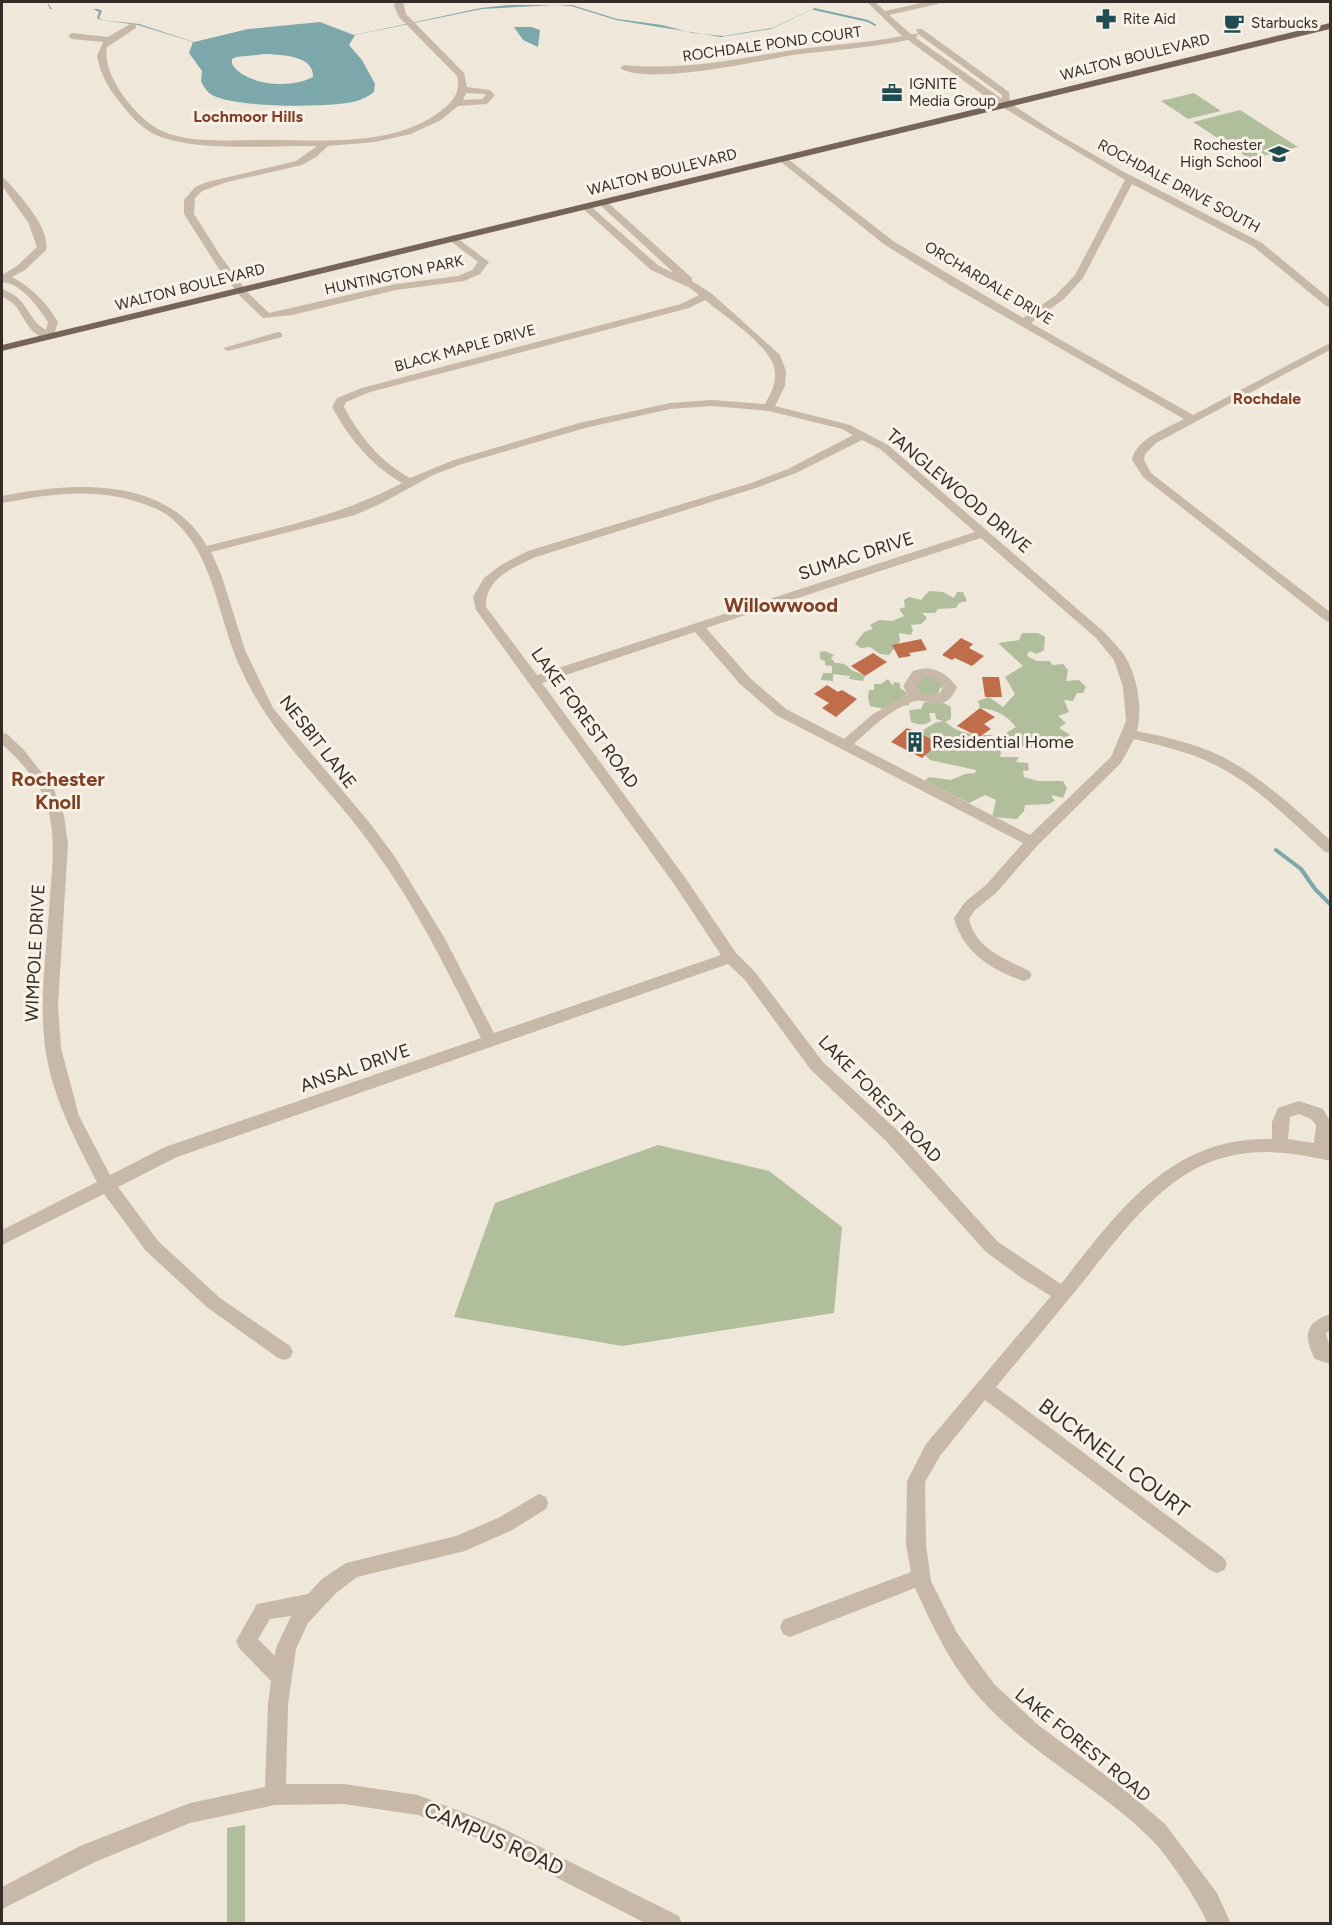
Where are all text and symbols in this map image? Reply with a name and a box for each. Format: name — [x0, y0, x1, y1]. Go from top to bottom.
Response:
pharmacy icon: Rite Aid — [1094, 7, 1118, 31]
place label: Rite Aid — [1123, 10, 1176, 28]
cafe icon: Starbucks — [1222, 11, 1246, 35]
place label: Starbucks — [1251, 14, 1318, 32]
street label: ROCHDALE POND COURT — [681, 22, 863, 65]
street label: WALTON BOULEVARD — [1058, 30, 1212, 84]
place label: IGNITE Media Group — [909, 75, 996, 110]
office icon: IGNITE Media Group — [880, 81, 904, 105]
district label: Lochmoor Hills — [193, 107, 303, 126]
street label: ROCHDALE DRIVE SOUTH — [1095, 135, 1263, 237]
place label: Rochester High School — [1180, 136, 1262, 171]
school or university icon: Rochester High School — [1267, 142, 1291, 166]
street label: WALTON BOULEVARD — [585, 145, 739, 199]
street label: ORCHARDALE DRIVE — [922, 238, 1056, 328]
street label: HUNTINGTON PARK — [323, 251, 466, 299]
street label: WALTON BOULEVARD — [113, 260, 267, 314]
street label: BLACK MAPLE DRIVE — [392, 320, 538, 376]
district label: Rochdale — [1233, 389, 1301, 408]
street label: TANGLEWOOD DRIVE — [882, 424, 1036, 558]
street label: SUMAC DRIVE — [796, 527, 916, 585]
district label: Willowwood — [724, 593, 838, 617]
street label: LAKE FOREST ROAD — [527, 643, 643, 793]
street label: NESBIT LANE — [275, 691, 361, 793]
building icon: Residential Home — [903, 730, 927, 754]
place label: Residential Home — [932, 731, 1074, 753]
district label: Rochester Knoll — [11, 767, 105, 814]
street label: WIMPOLE DRIVE — [20, 884, 50, 1022]
street label: LAKE FOREST ROAD — [814, 1031, 946, 1167]
street label: ANSAL DRIVE — [297, 1039, 413, 1097]
street label: BUCKNELL COURT — [1034, 1393, 1195, 1523]
street label: LAKE FOREST ROAD — [1011, 1683, 1155, 1807]
street label: CAMPUS ROAD — [420, 1797, 568, 1881]

